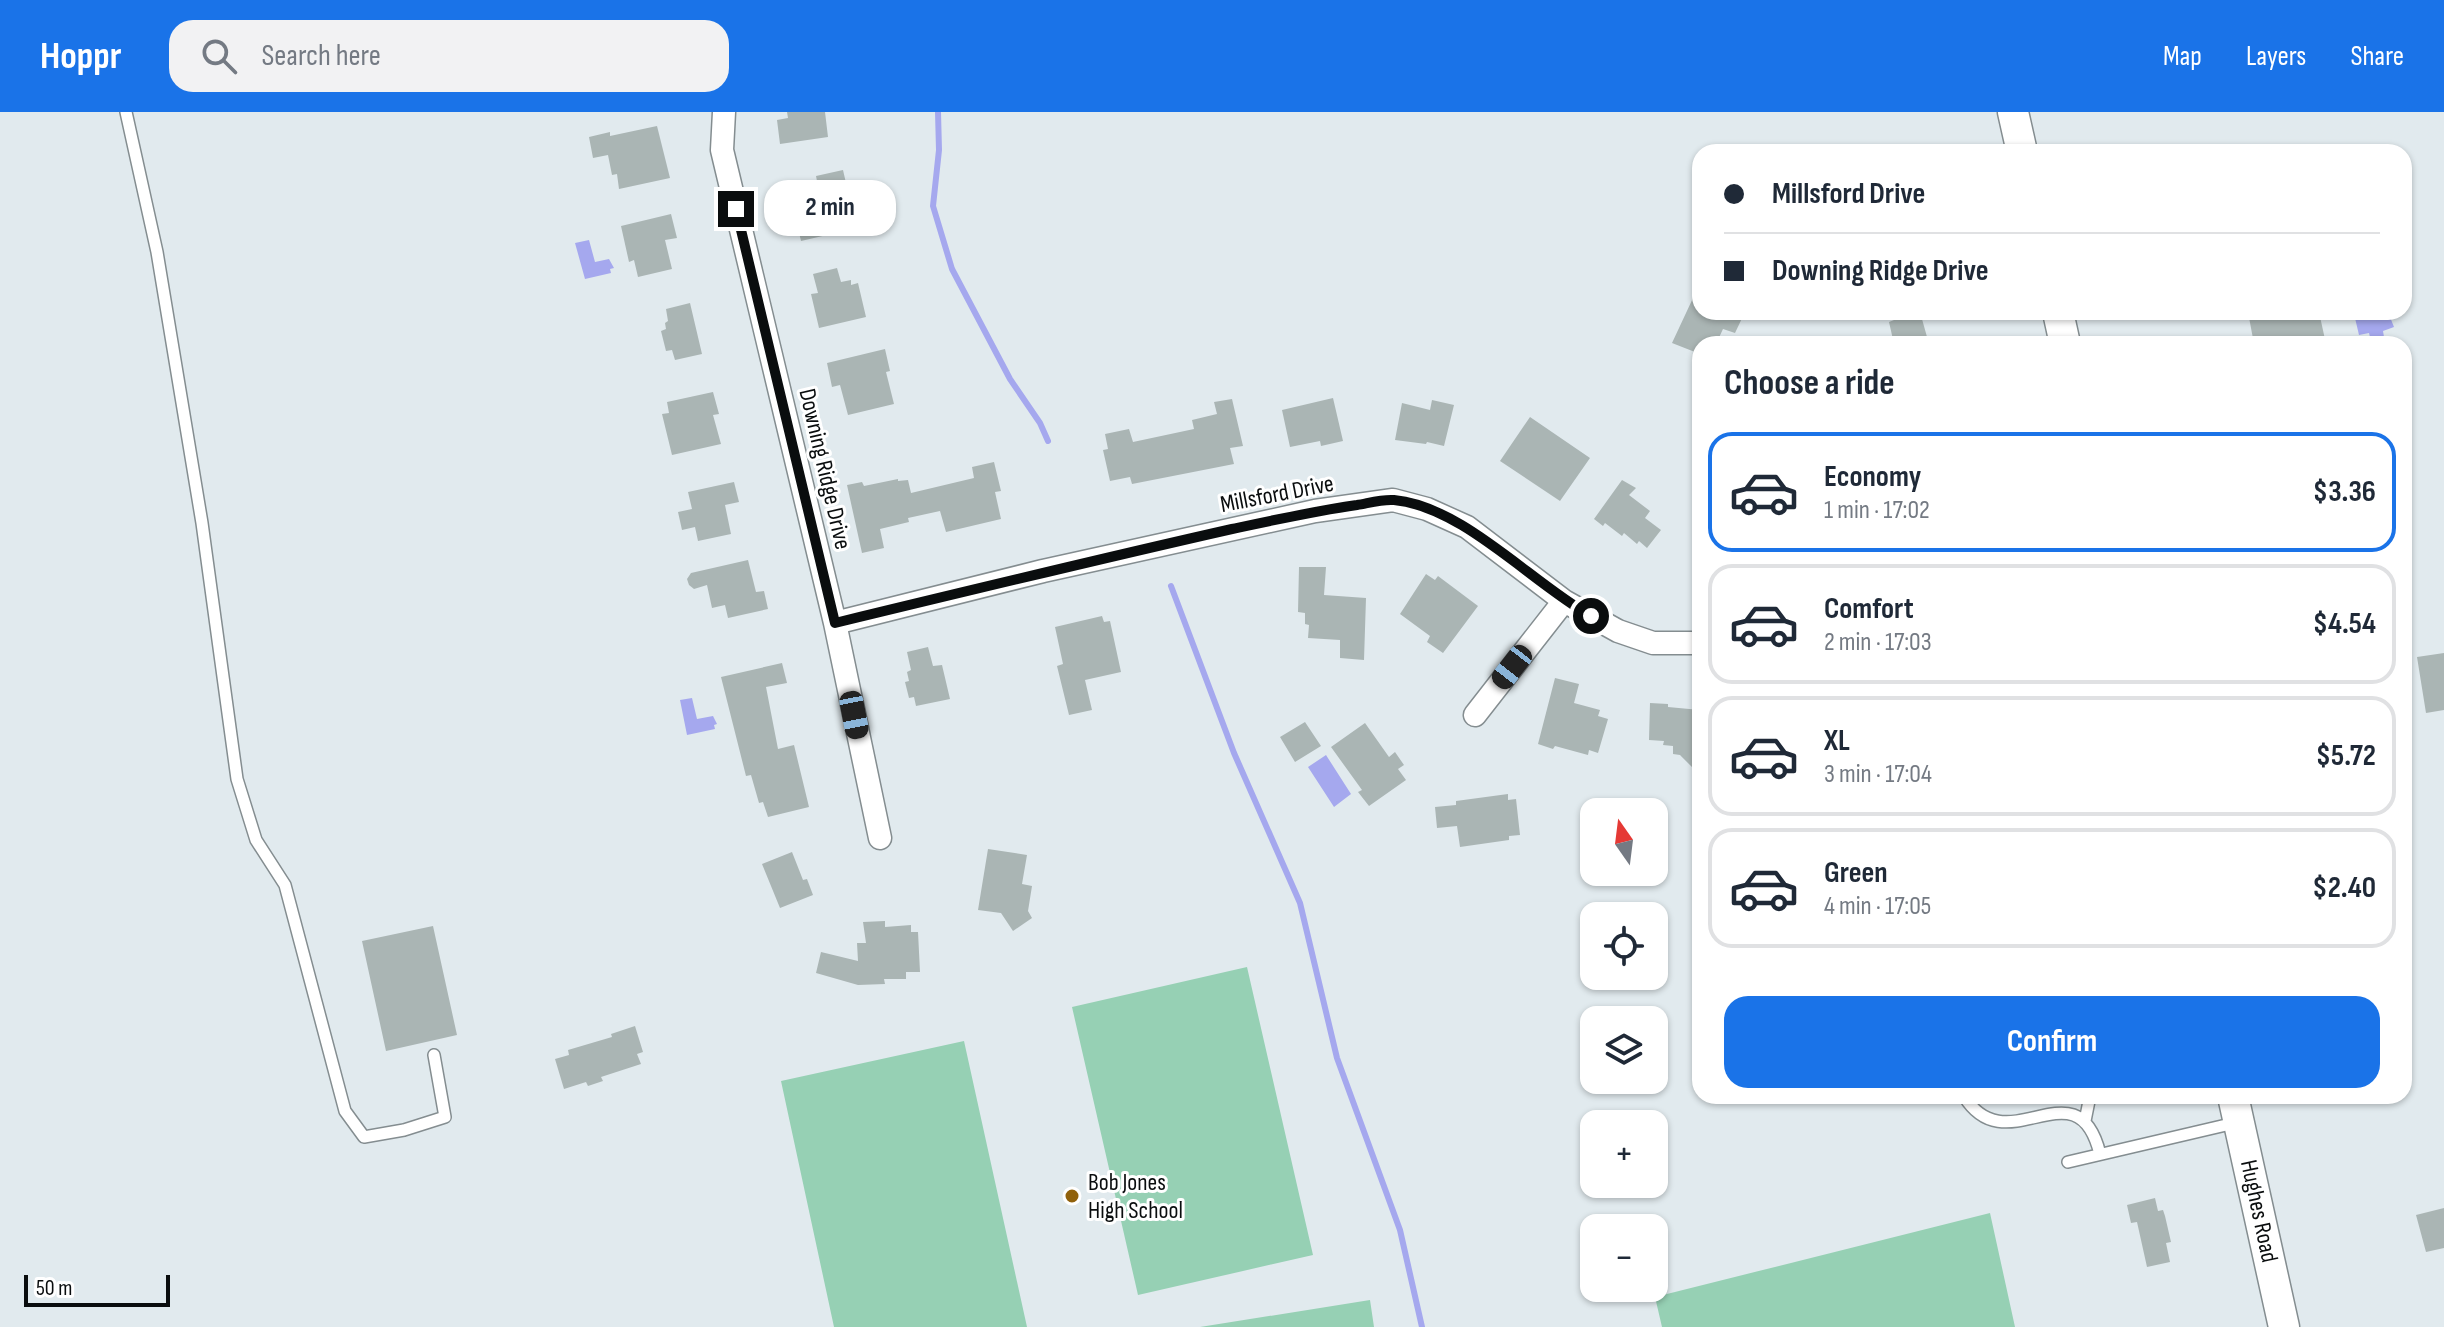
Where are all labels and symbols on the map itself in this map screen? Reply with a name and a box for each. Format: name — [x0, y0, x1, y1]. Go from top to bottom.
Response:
callout: 2 min — [764, 181, 896, 237]
route end — [718, 191, 754, 227]
street label: Downing Ridge Drive — [792, 386, 858, 552]
street label: Millsford Drive — [1218, 469, 1336, 519]
route start — [1573, 598, 1609, 634]
car — [1488, 641, 1536, 693]
car — [838, 689, 870, 741]
north arrow — [1580, 798, 1668, 886]
street label: Hughes Road — [2234, 1157, 2284, 1265]
place label: Bob Jones High School — [1088, 1168, 1183, 1225]
marker: Bob Jones High School — [1063, 1187, 1081, 1205]
scale bar — [24, 1271, 170, 1307]

